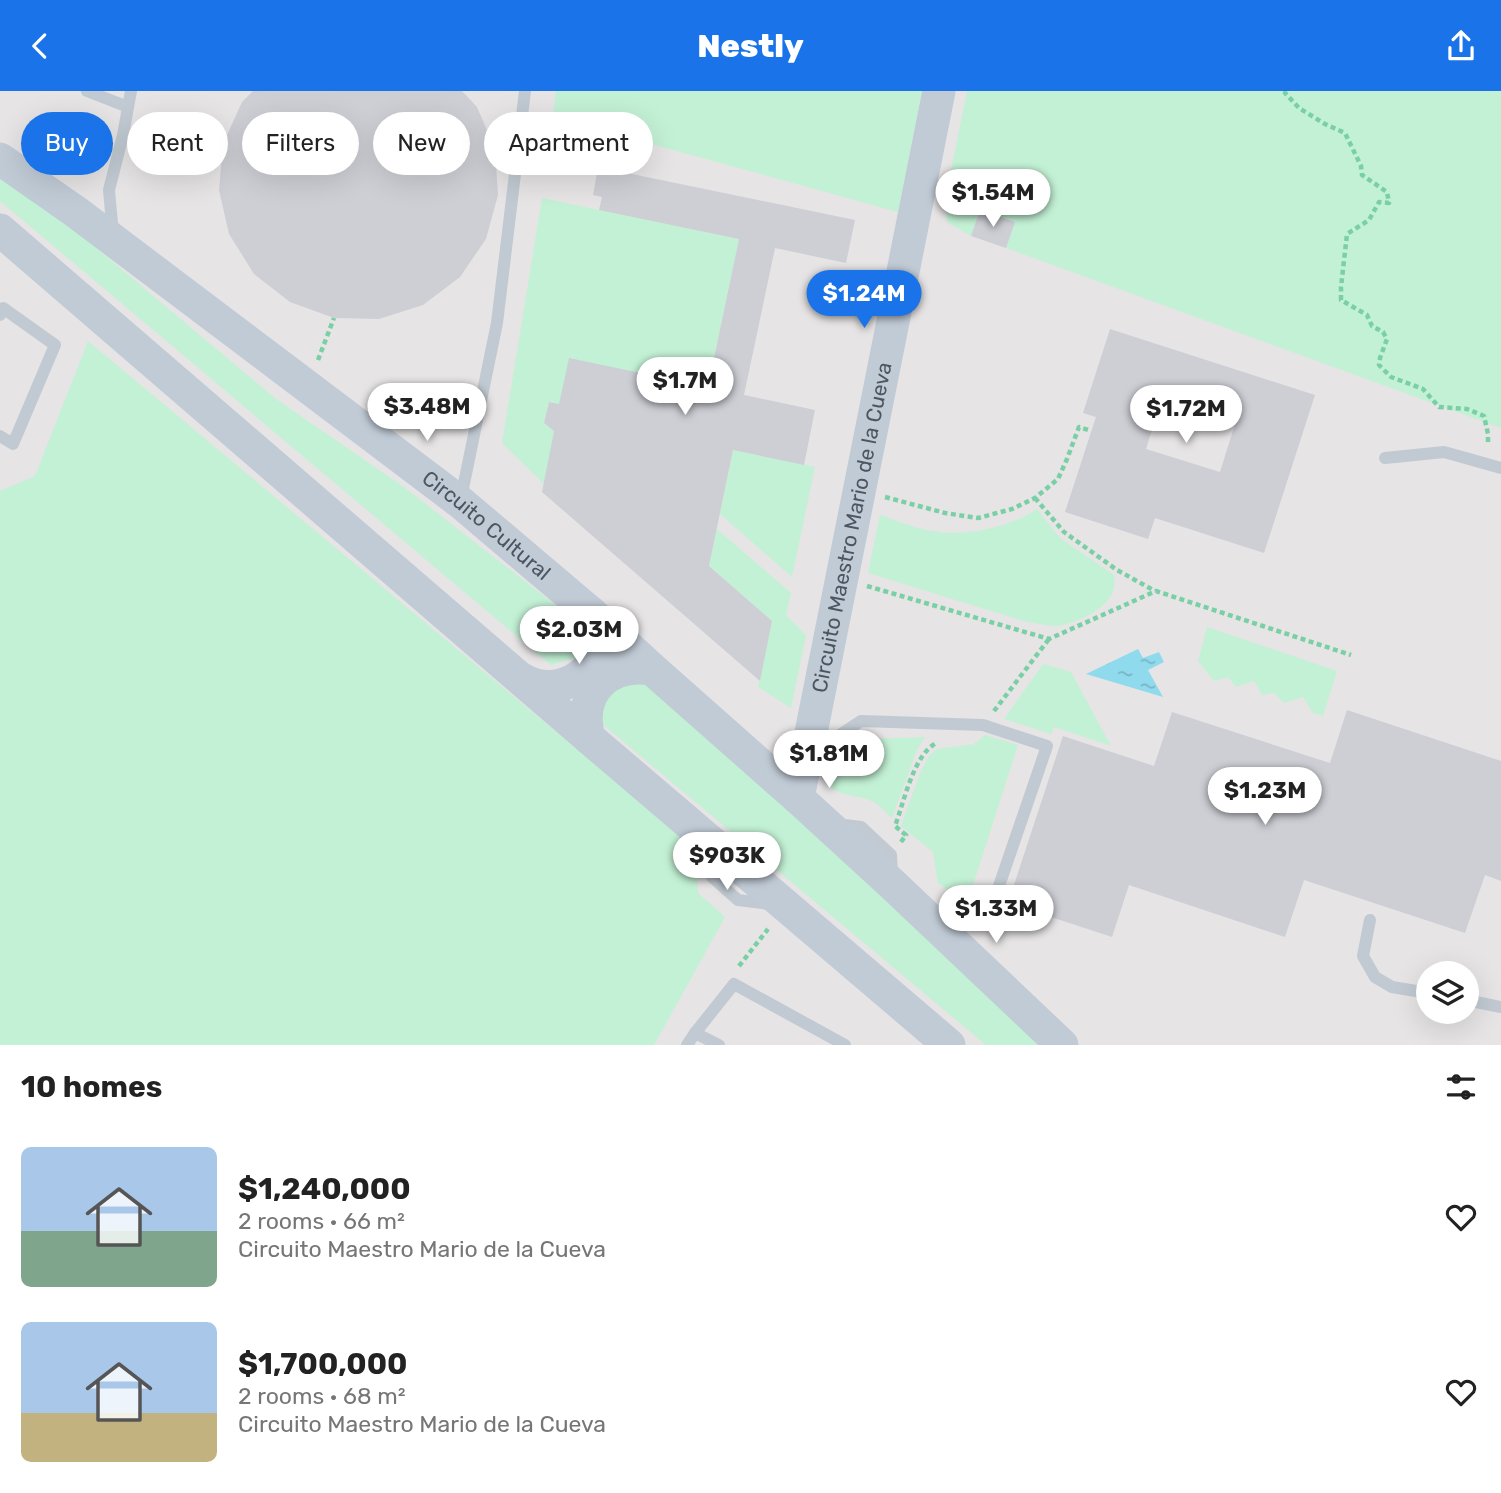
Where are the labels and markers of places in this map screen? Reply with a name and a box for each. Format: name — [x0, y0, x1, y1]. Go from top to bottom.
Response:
pin: $1.54M — [936, 169, 1050, 229]
pin: $1.24M — [807, 271, 921, 330]
pin: $1.7M — [636, 357, 734, 417]
pin: $3.48M — [370, 383, 484, 443]
pin: $1.72M — [1129, 385, 1243, 445]
pin: $2.03M — [522, 607, 636, 666]
pin: $1.81M — [772, 731, 886, 790]
pin: $1.23M — [1208, 767, 1322, 827]
pin: $903K — [678, 833, 776, 892]
pin: $1.33M — [939, 885, 1053, 945]

